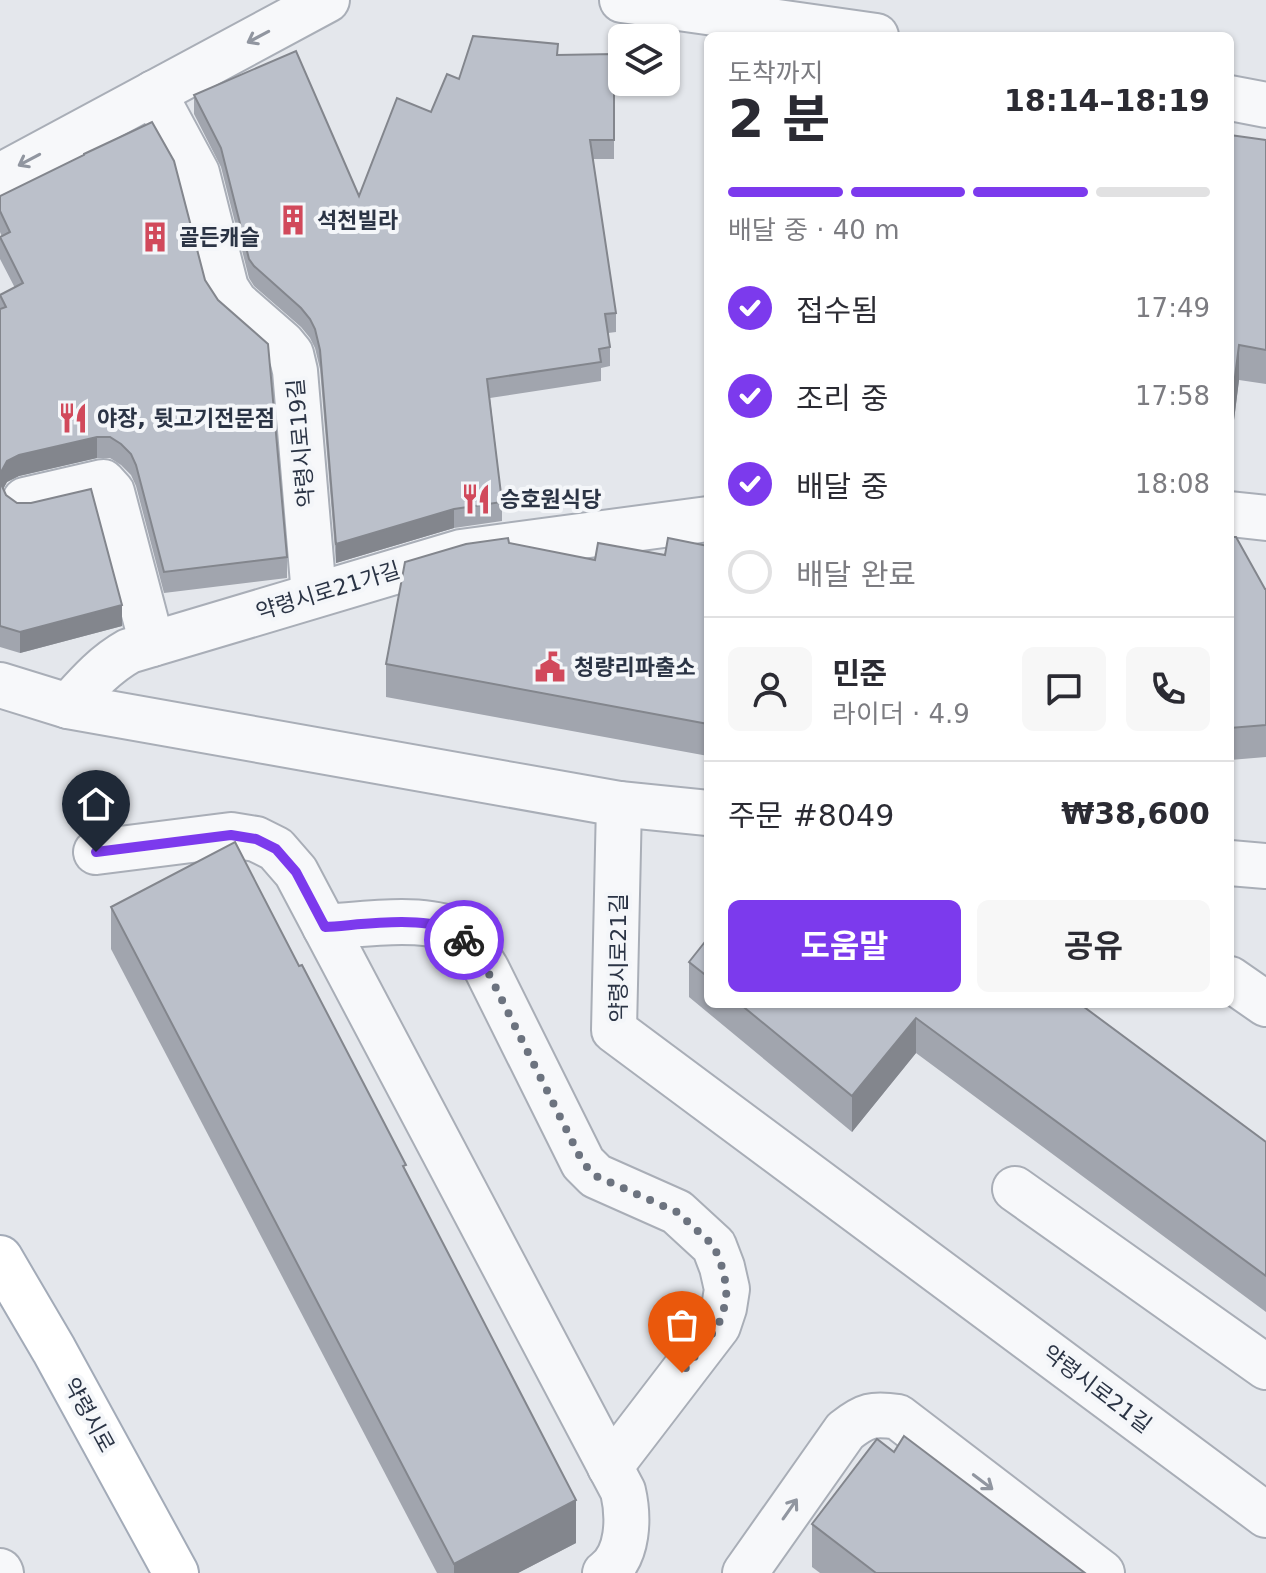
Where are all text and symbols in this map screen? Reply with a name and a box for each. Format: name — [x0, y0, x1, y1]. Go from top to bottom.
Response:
map controls — [608, 24, 680, 96]
button: layers — [608, 24, 680, 96]
one-way arrow — [247, 29, 270, 45]
text: 도착까지 — [728, 58, 824, 88]
text: 18:14–18:19 — [1004, 83, 1210, 118]
text: 2 분 — [728, 89, 830, 149]
one-way arrow — [18, 152, 41, 168]
building icon: 석천빌라 — [276, 203, 310, 237]
place label: 석천빌라 — [317, 208, 398, 233]
text: 배달 중 · 40 m — [728, 215, 900, 245]
building icon: 골든캐슬 — [138, 220, 172, 254]
place label: 골든캐슬 — [179, 225, 260, 250]
icon: check — [728, 286, 772, 330]
text: 접수됨 — [796, 293, 879, 328]
text: 17:49 — [1135, 293, 1210, 323]
icon: check — [728, 374, 772, 418]
street label: 약령시로19길 — [283, 378, 319, 508]
text: 조리 중 — [796, 381, 888, 416]
text: 17:58 — [1135, 381, 1210, 411]
restaurant icon: 야장, 뒷고기전문점 — [56, 401, 90, 435]
place label: 야장, 뒷고기전문점 — [97, 406, 275, 431]
icon: check — [728, 462, 772, 506]
text: 배달 중 — [796, 469, 888, 504]
text: 18:08 — [1135, 469, 1210, 499]
restaurant icon: 승호원식당 — [459, 482, 493, 516]
place label: 승호원식당 — [500, 487, 601, 512]
street label: 약령시로21가길 — [253, 557, 403, 625]
text: 배달 완료 — [796, 557, 916, 592]
button: person — [728, 647, 812, 731]
button: chat — [1022, 647, 1106, 731]
button: phone — [1126, 647, 1210, 731]
public building icon: 청량리파출소 — [533, 650, 567, 684]
place label: 청량리파출소 — [574, 655, 695, 680]
text: 민준 — [832, 656, 887, 691]
text: 라이더 · 4.9 — [832, 699, 970, 729]
pin — [62, 770, 130, 852]
icon: home — [74, 782, 118, 826]
text: ₩38,600 — [1061, 796, 1210, 831]
text: 주문 #8049 — [728, 798, 894, 833]
street label: 약령시로21길 — [606, 893, 631, 1023]
courier — [424, 900, 504, 980]
button: 도움말 — [728, 900, 961, 992]
button: 공유 — [977, 900, 1210, 992]
icon: bike — [442, 918, 486, 962]
pin — [648, 1291, 716, 1373]
icon: bag — [660, 1303, 704, 1347]
street label: 약령시로21길 — [1038, 1340, 1156, 1438]
street label: 약령시로 — [58, 1374, 120, 1456]
one-way arrow — [971, 1473, 993, 1490]
one-way arrow — [781, 1499, 798, 1520]

